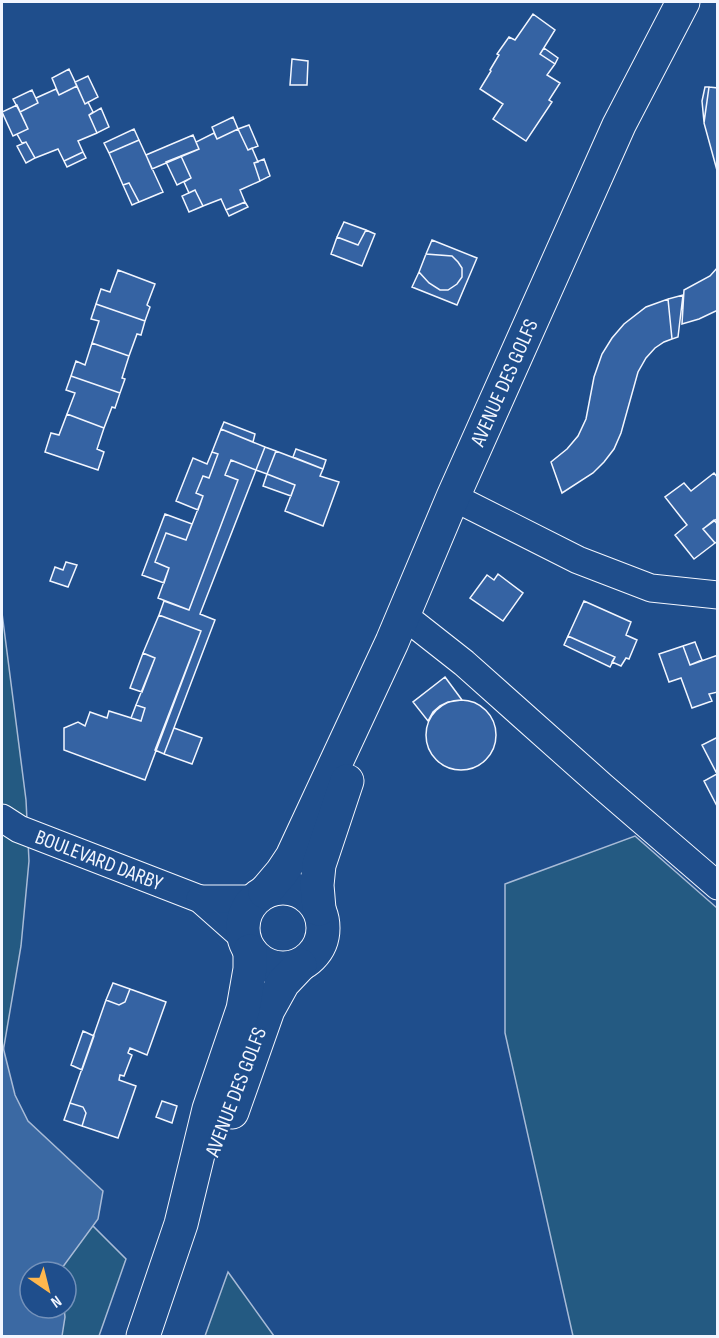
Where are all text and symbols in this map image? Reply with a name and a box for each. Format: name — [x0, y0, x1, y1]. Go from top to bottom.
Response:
street label: AVENUE DES GOLFS — [464, 315, 543, 451]
street label: BOULEVARD DARBY — [32, 824, 166, 896]
street label: AVENUE DES GOLFS — [200, 1024, 272, 1161]
north arrow — [18, 1260, 78, 1320]
text: N — [47, 1291, 65, 1311]

